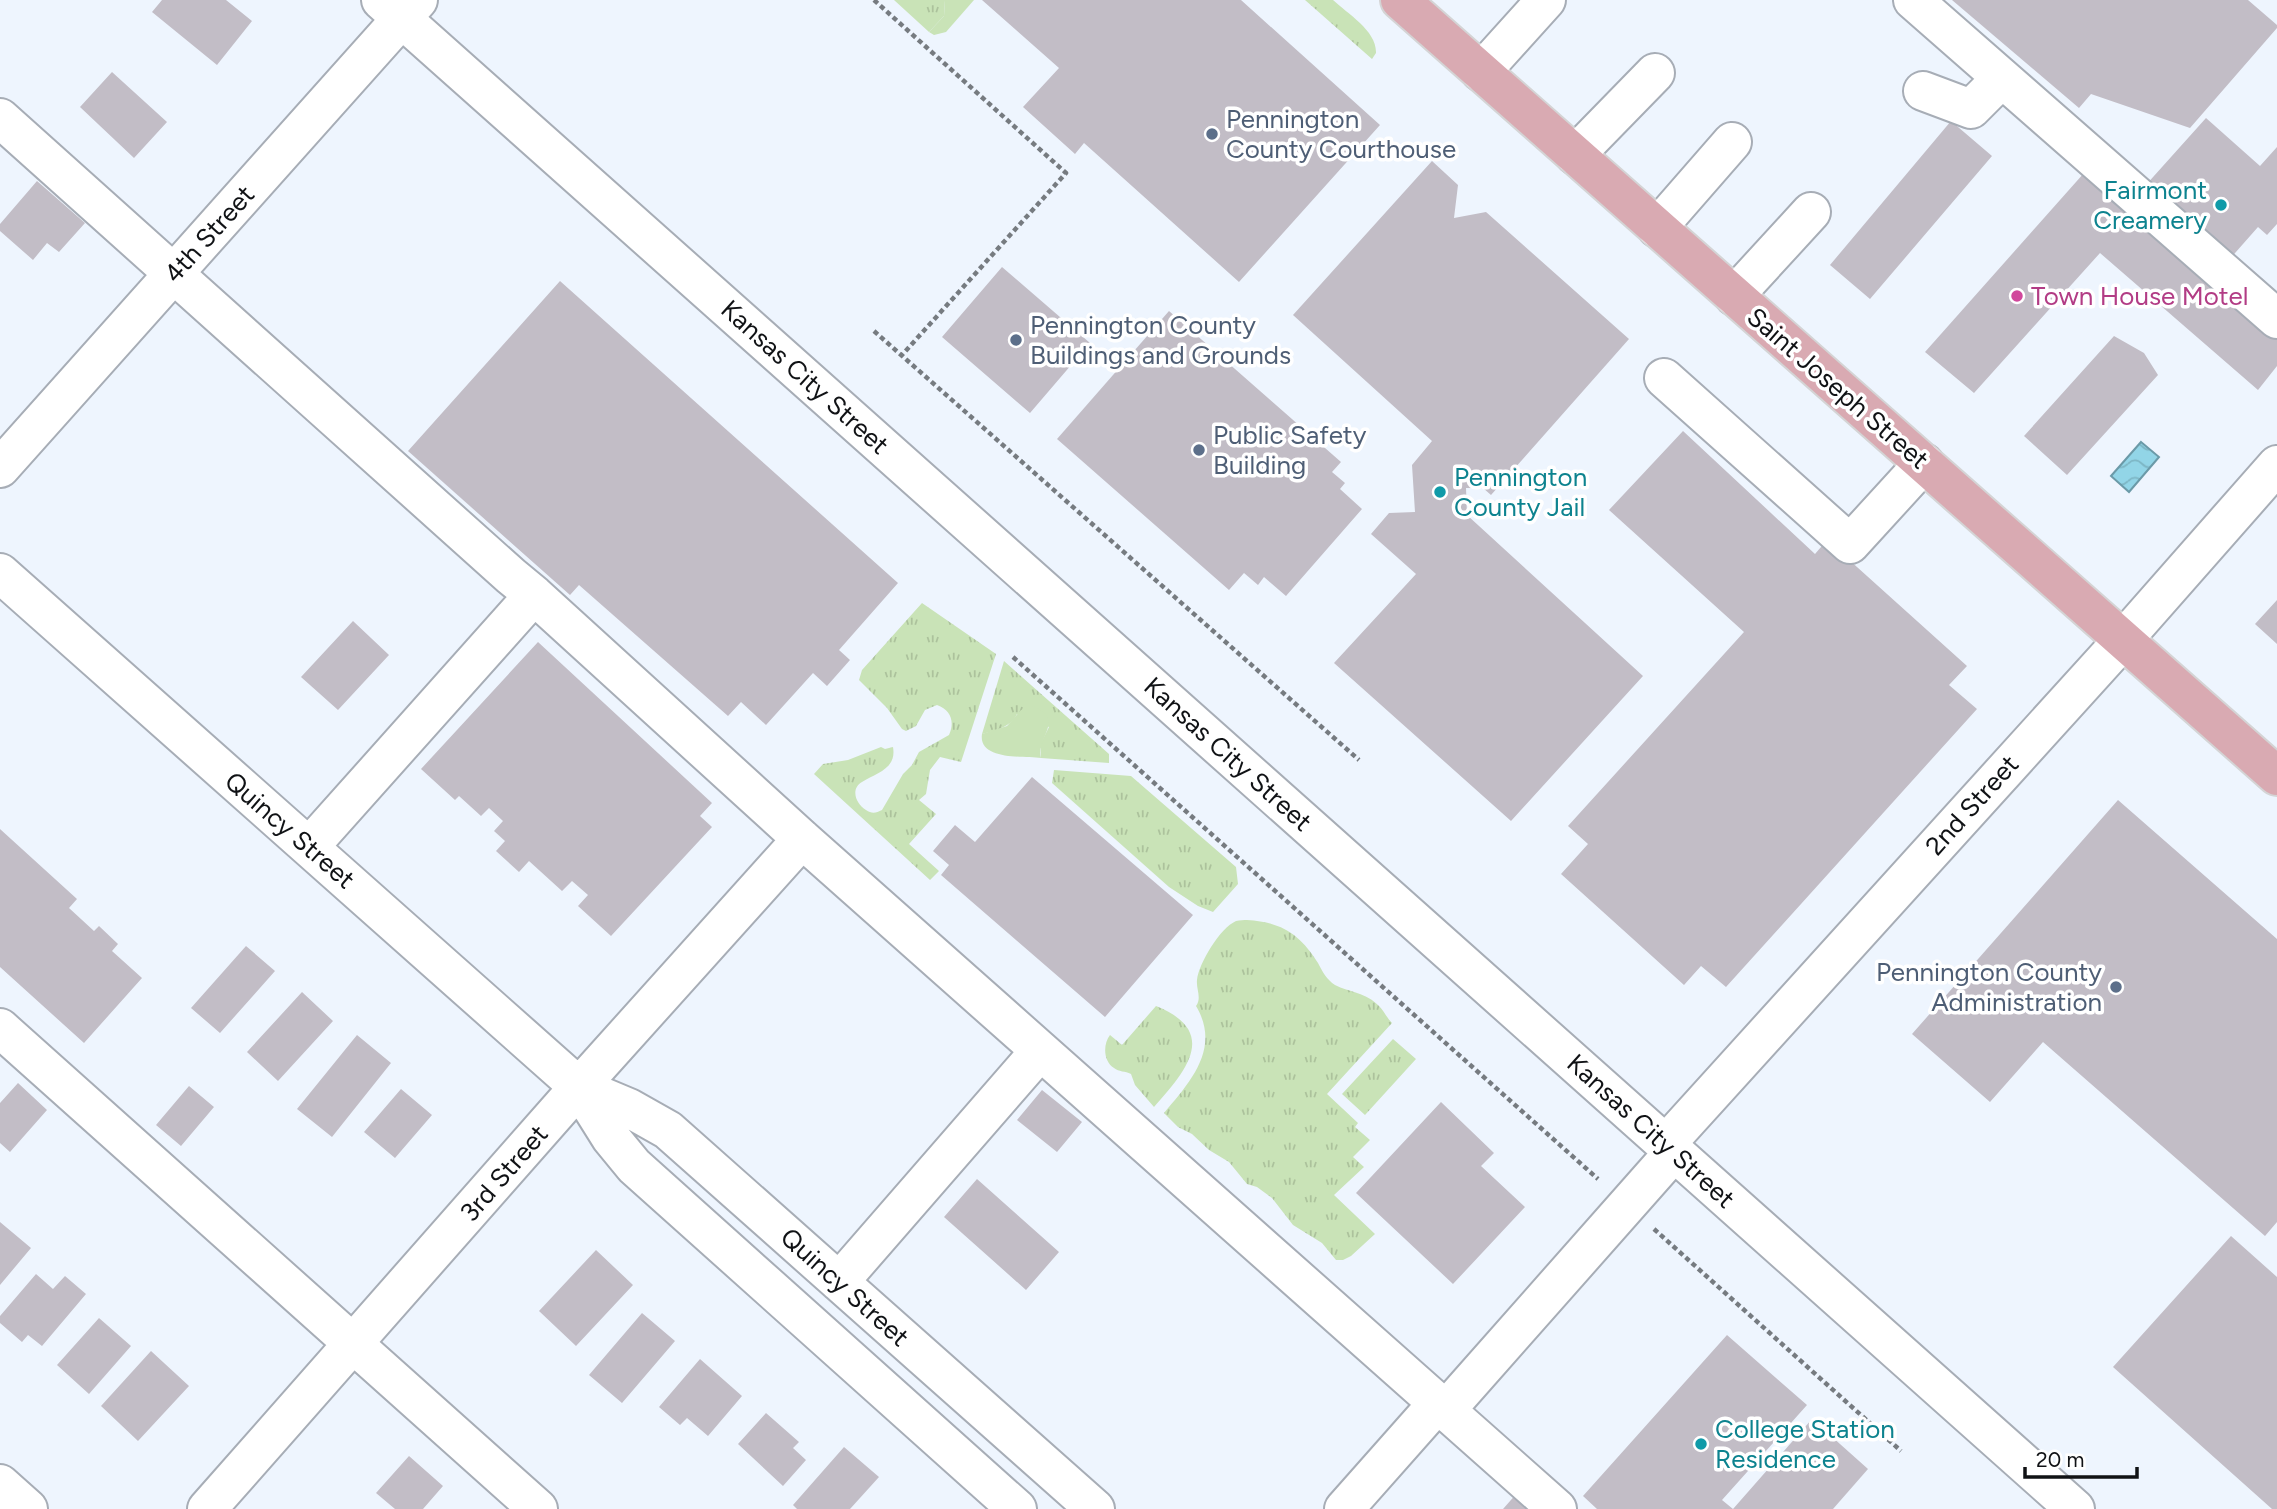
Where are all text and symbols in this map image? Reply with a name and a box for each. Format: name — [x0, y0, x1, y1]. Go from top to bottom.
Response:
place label: Pennington County Courthouse — [1226, 103, 1456, 165]
marker: Pennington County Courthouse — [1204, 126, 1220, 142]
place label: Fairmont Creamery — [2093, 174, 2207, 236]
street label: 4th Street — [157, 179, 261, 289]
marker: Fairmont Creamery — [2213, 197, 2229, 213]
place label: Town House Motel — [2031, 280, 2248, 312]
marker: Town House Motel — [2009, 288, 2025, 304]
street label: Kansas City Street — [714, 293, 896, 461]
street label: Saint Joseph Street — [1741, 301, 1935, 476]
place label: Pennington County Buildings and Grounds — [1030, 309, 1291, 371]
marker: Pennington County Buildings and Grounds — [1008, 332, 1024, 348]
place label: Public Safety Building — [1213, 419, 1367, 481]
marker: Public Safety Building — [1191, 442, 1207, 458]
place label: Pennington County Jail — [1454, 461, 1587, 523]
marker: Pennington County Jail — [1432, 484, 1448, 500]
street label: Kansas City Street — [1137, 670, 1319, 838]
street label: 2nd Street — [1919, 748, 2025, 862]
street label: Quincy Street — [218, 765, 362, 895]
place label: Pennington County Administration — [1876, 956, 2102, 1018]
marker: Pennington County Administration — [2108, 979, 2124, 995]
street label: Kansas City Street — [1560, 1047, 1742, 1215]
street label: 3rd Street — [453, 1118, 555, 1228]
street label: Quincy Street — [774, 1221, 916, 1353]
place label: College Station Residence — [1715, 1413, 1895, 1475]
marker: College Station Residence — [1693, 1436, 1709, 1452]
scale bar — [2025, 1436, 2137, 1480]
text: 20 m — [2036, 1447, 2084, 1472]

